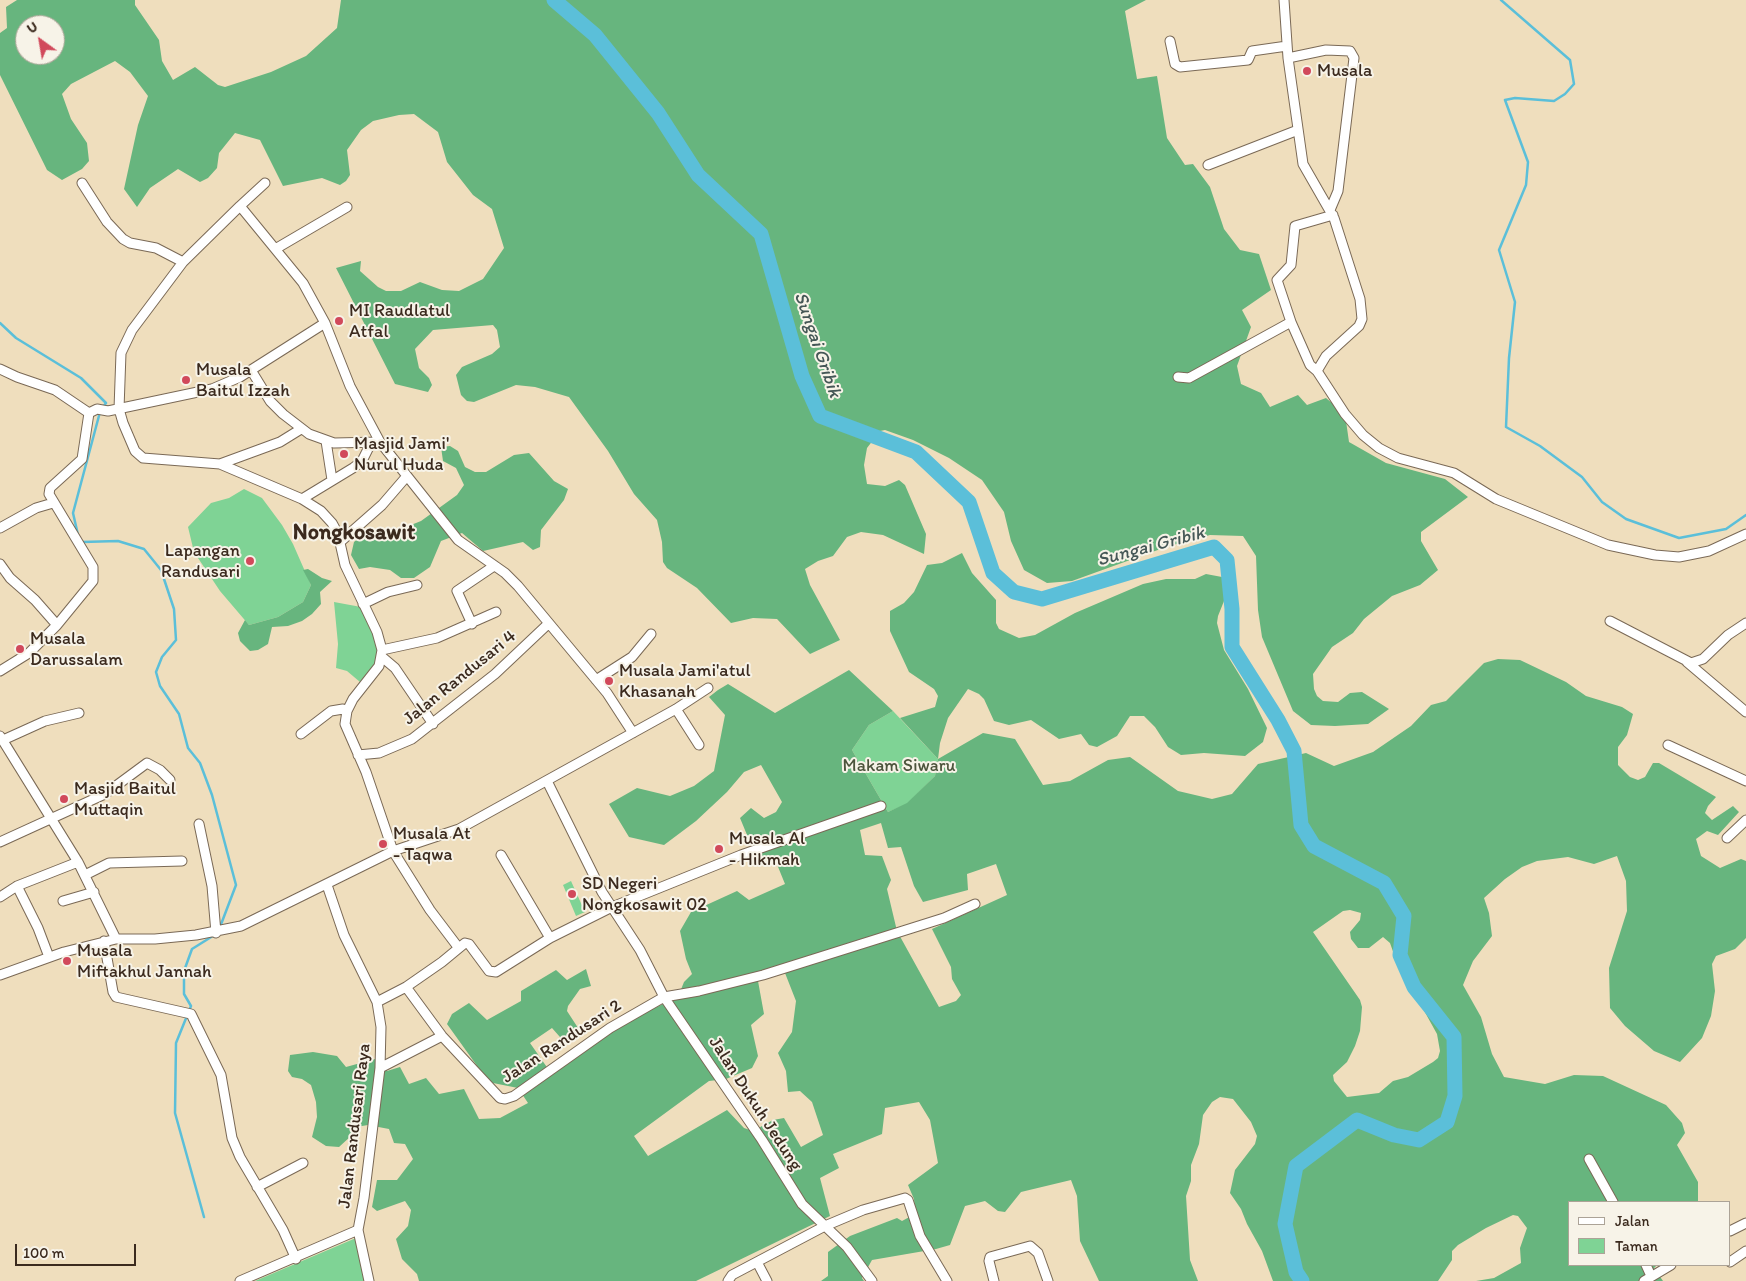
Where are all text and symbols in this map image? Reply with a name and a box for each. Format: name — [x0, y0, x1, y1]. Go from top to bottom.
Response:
north arrow — [15, 15, 65, 65]
text: U — [24, 18, 41, 37]
place label: Musala — [1317, 60, 1372, 82]
marker: Musala — [1301, 65, 1313, 77]
water label: Sungai Gribik — [788, 289, 846, 401]
place label: MI Raudlatul Atfal — [349, 300, 450, 342]
marker: MI Raudlatul Atfal — [333, 315, 345, 327]
place label: Musala Baitul Izzah — [196, 359, 290, 402]
marker: Musala Baitul Izzah — [180, 374, 192, 386]
place label: Masjid Jami' Nurul Huda — [354, 433, 449, 476]
marker: Masjid Jami' Nurul Huda — [338, 448, 350, 460]
district label: Nongkosawit — [293, 520, 415, 546]
water label: Sungai Gribik — [1095, 522, 1207, 572]
place label: Lapangan Randusari — [161, 540, 240, 582]
marker: Lapangan Randusari — [244, 555, 256, 567]
street label: Jalan Randusari 4 — [399, 626, 521, 730]
place label: Musala Darussalam — [30, 628, 123, 670]
marker: Musala Darussalam — [14, 643, 26, 655]
place label: Musala Jami'atul Khasanah — [619, 660, 750, 702]
marker: Musala Jami'atul Khasanah — [603, 675, 615, 687]
park label: Makam Siwaru — [843, 755, 955, 777]
place label: Masjid Baitul Muttaqin — [74, 778, 176, 821]
marker: Masjid Baitul Muttaqin — [58, 793, 70, 805]
place label: Musala At - Taqwa — [393, 823, 471, 866]
place label: Musala Al - Hikmah — [729, 828, 805, 871]
marker: Musala At - Taqwa — [377, 838, 389, 850]
marker: Musala Al - Hikmah — [713, 843, 725, 855]
place label: SD Negeri Nongkosawit 02 — [582, 873, 707, 916]
marker: SD Negeri Nongkosawit 02 — [566, 888, 578, 900]
place label: Musala Miftakhul Jannah — [77, 940, 211, 982]
marker: Musala Miftakhul Jannah — [61, 955, 73, 967]
street label: Jalan Randusari 2 — [498, 995, 626, 1089]
street label: Jalan Dukuh Jedung — [704, 1033, 806, 1175]
street label: Jalan Randusari Raya — [334, 1042, 376, 1210]
legend — [1568, 1201, 1731, 1266]
text: Jalan — [1615, 1212, 1649, 1230]
scale bar — [18, 1234, 139, 1266]
text: Taman — [1615, 1237, 1658, 1255]
text: 100 m — [23, 1244, 64, 1262]

